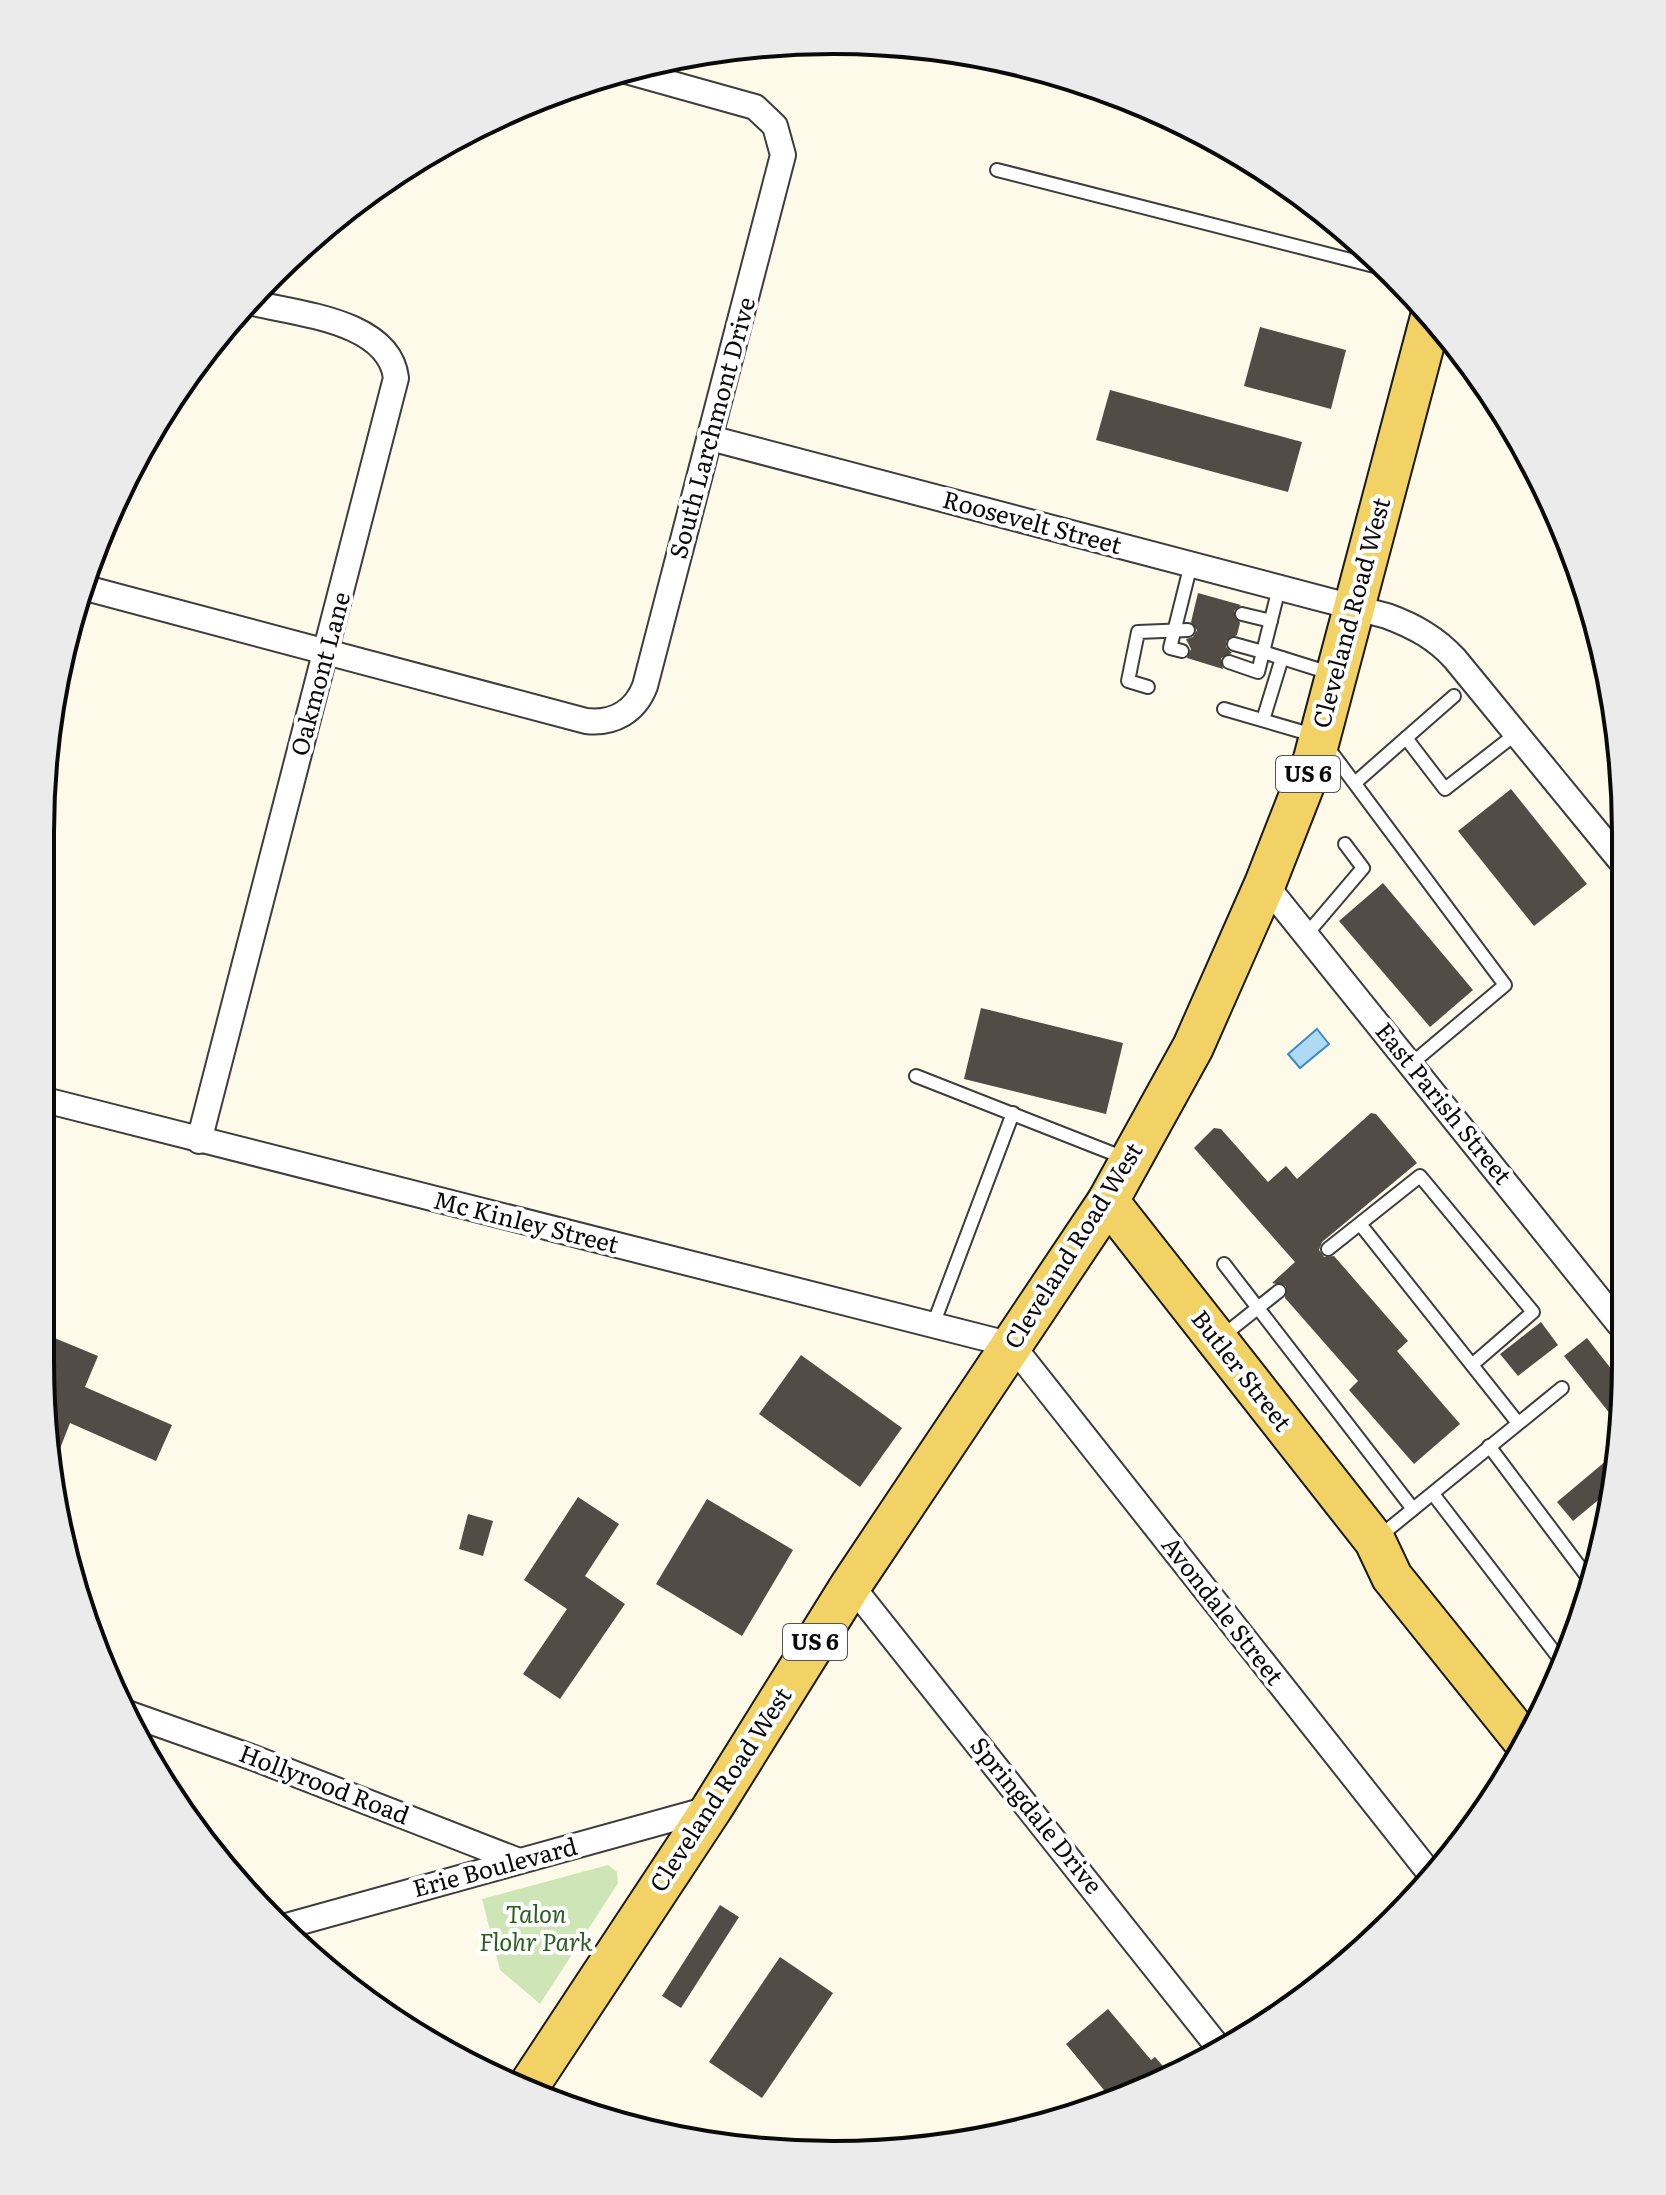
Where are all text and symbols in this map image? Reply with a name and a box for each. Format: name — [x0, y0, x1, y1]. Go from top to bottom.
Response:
street label: South Larchmont Drive — [659, 293, 762, 562]
street label: Roosevelt Street — [939, 480, 1126, 561]
street label: Cleveland Road West — [1302, 493, 1397, 732]
street label: Oakmont Lane — [280, 587, 357, 759]
road number: US 6 — [1276, 756, 1340, 792]
street label: East Parish Street — [1368, 1014, 1522, 1191]
street label: Cleveland Road West — [994, 1134, 1150, 1355]
street label: Mc Kinley Street — [430, 1181, 623, 1261]
street label: Butler Street — [1185, 1302, 1302, 1438]
street label: Avondale Street — [1155, 1528, 1293, 1691]
road number: US 6 — [783, 1624, 847, 1660]
street label: Cleveland Road West — [640, 1679, 798, 1898]
street label: Springdale Drive — [964, 1728, 1112, 1900]
street label: Hollyrood Road — [235, 1734, 415, 1831]
street label: Erie Boulevard — [408, 1827, 581, 1904]
park label: Talon Flohr Park — [479, 1895, 593, 1958]

